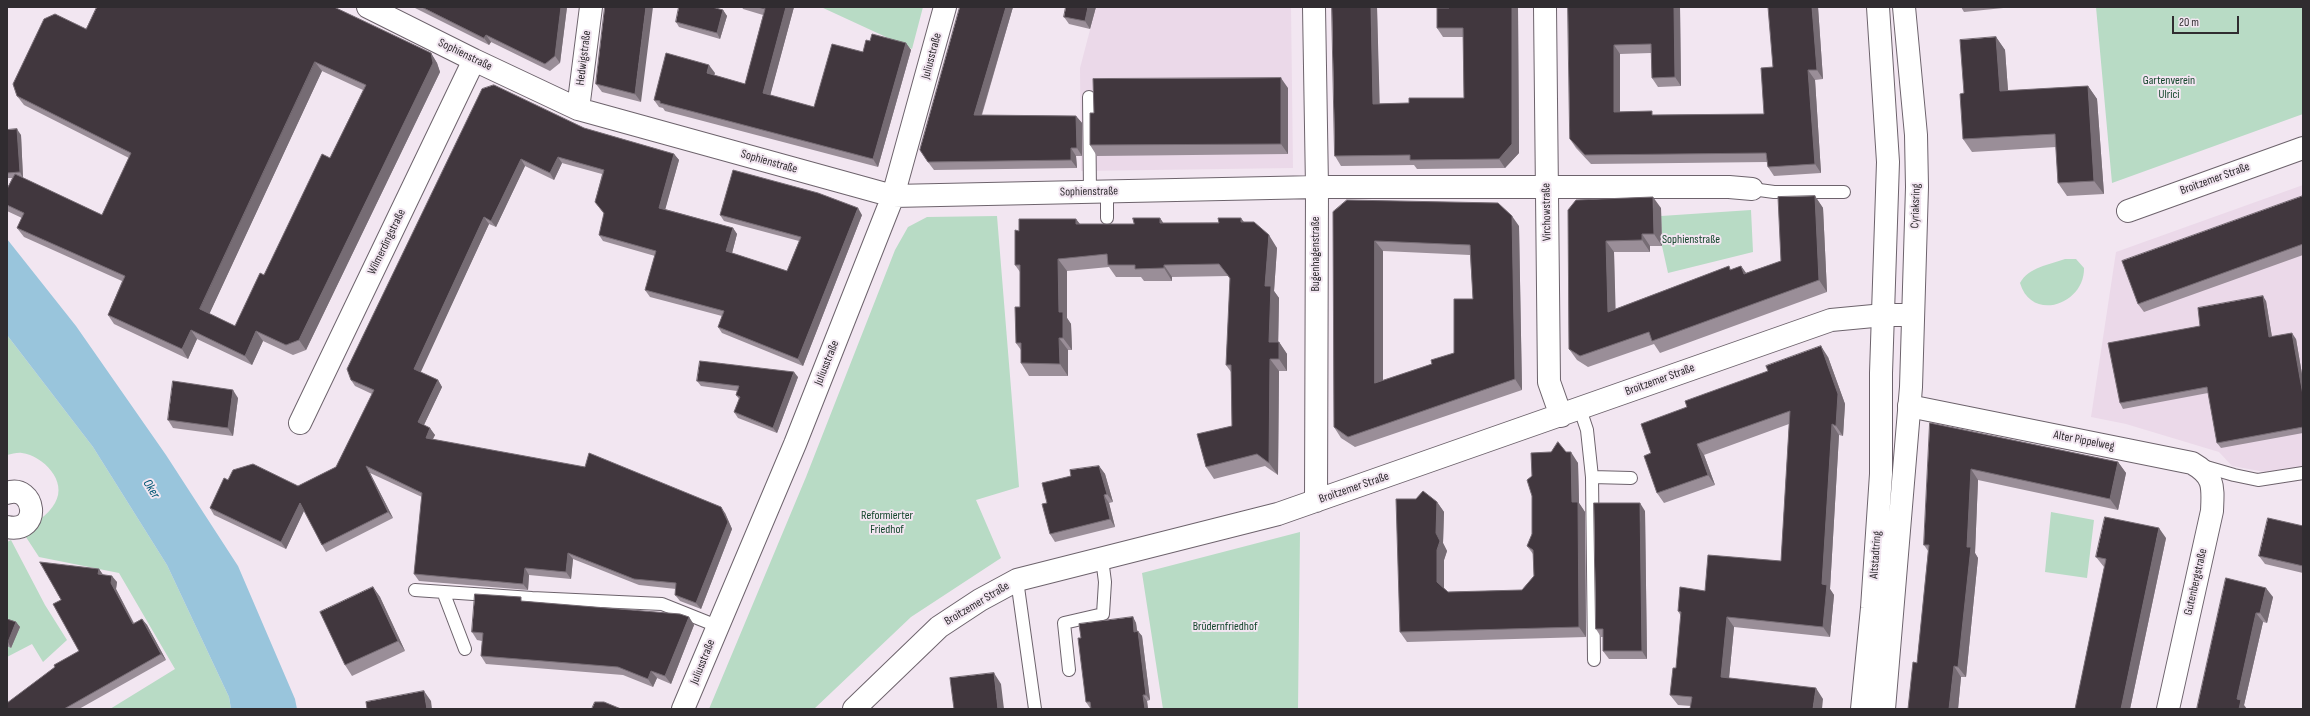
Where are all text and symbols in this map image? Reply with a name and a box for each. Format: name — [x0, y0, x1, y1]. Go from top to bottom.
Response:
scale bar — [2174, 8, 2241, 34]
text: 20 m — [2179, 15, 2199, 30]
street label: Hedwigstraße — [573, 30, 595, 86]
street label: Juliusstraße — [919, 31, 945, 81]
street label: Sophienstraße — [436, 36, 494, 74]
park label: Gartenverein Ulrici — [2143, 74, 2195, 102]
street label: Sophienstraße — [739, 147, 799, 177]
street label: Broitzemer Straße — [2178, 160, 2252, 198]
street label: Virchowstraße — [1539, 183, 1555, 241]
street label: Cyriaksring — [1908, 183, 1924, 229]
street label: Sophienstraße — [1060, 184, 1118, 200]
street label: Wilmerdingstraße — [365, 207, 409, 277]
street label: Bugenhagenstraße — [1309, 216, 1323, 292]
park label: Sophienstraße — [1662, 233, 1720, 247]
street label: Juliusstraße — [812, 338, 842, 388]
street label: Broitzemer Straße — [1623, 361, 1697, 399]
street label: Alter Pippelweg — [2052, 428, 2116, 454]
street label: Broitzemer Straße — [1317, 469, 1391, 507]
water label: Oker — [139, 477, 163, 501]
park label: Reformierter Friedhof — [861, 509, 913, 537]
street label: Altstadtring — [1867, 531, 1885, 579]
street label: Gutenbergstraße — [2181, 547, 2211, 617]
street label: Broitzemer Straße — [942, 579, 1012, 629]
park label: Brüdernfriedhof — [1193, 620, 1257, 634]
street label: Juliusstraße — [688, 637, 718, 687]

